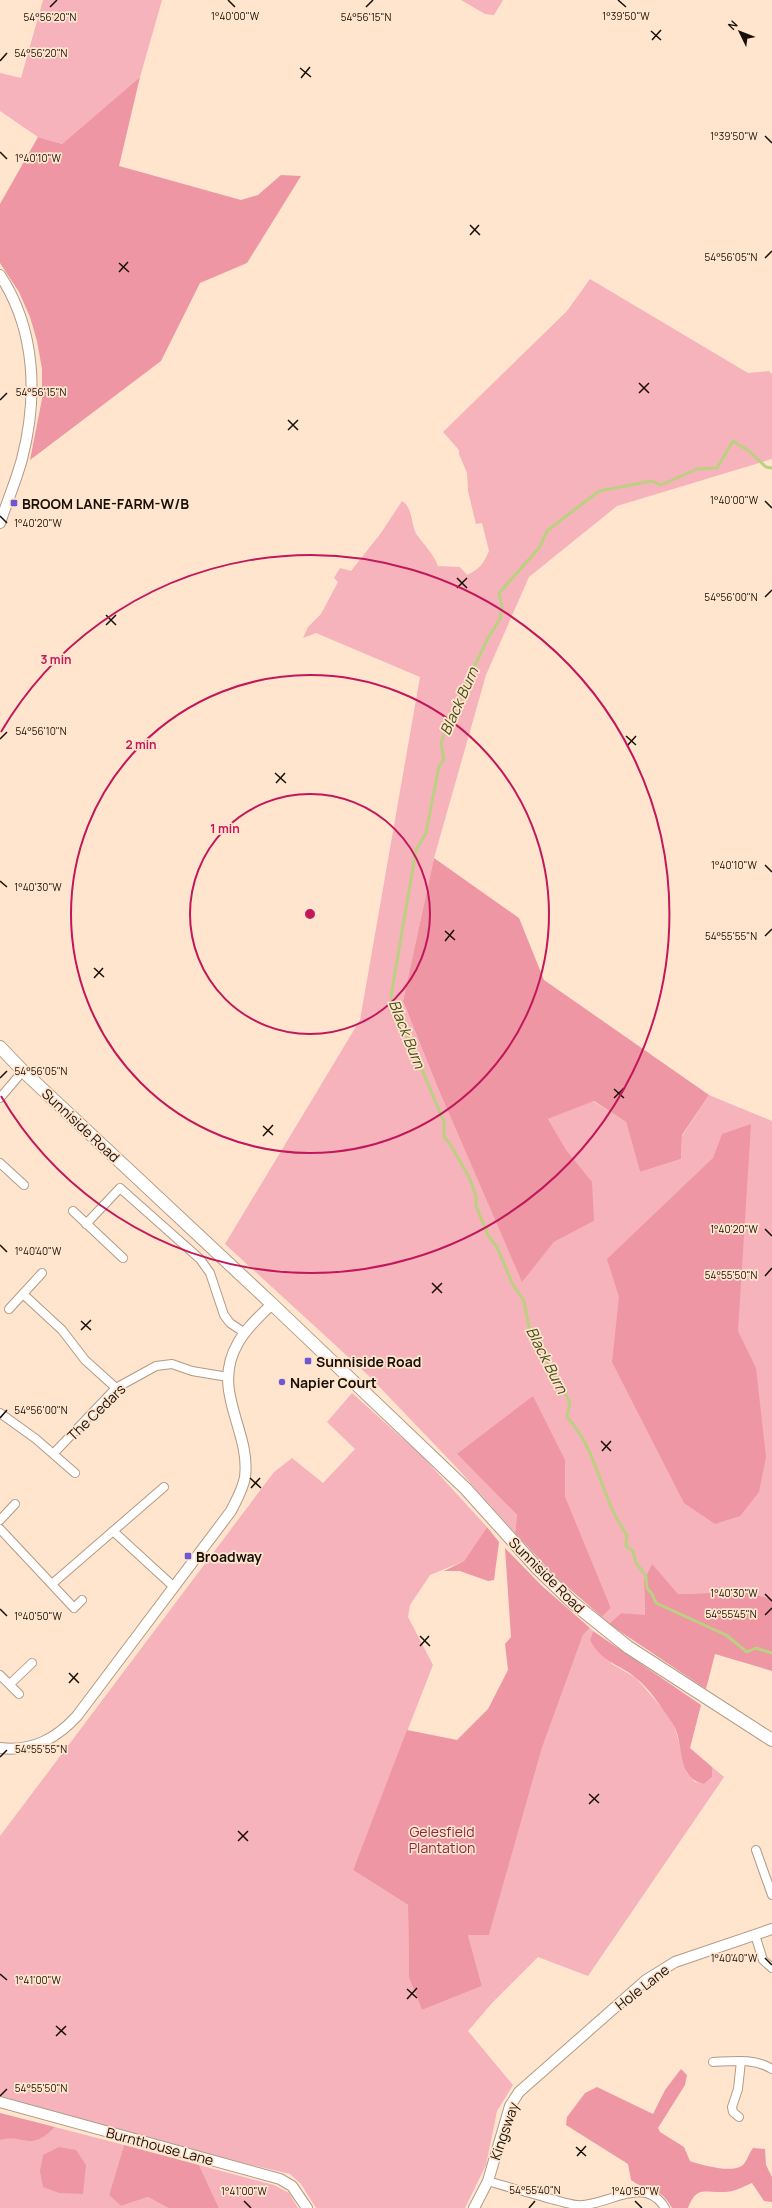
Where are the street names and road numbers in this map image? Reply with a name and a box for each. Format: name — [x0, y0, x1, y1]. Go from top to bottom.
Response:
street label: Sunniside Road — [38, 1084, 124, 1166]
street label: The Cedars — [63, 1379, 129, 1445]
street label: Sunniside Road — [505, 1533, 589, 1617]
street label: Hole Lane — [611, 1960, 673, 2014]
street label: Kingsway — [485, 2099, 523, 2163]
street label: Burnthouse Lane — [104, 2123, 216, 2169]

